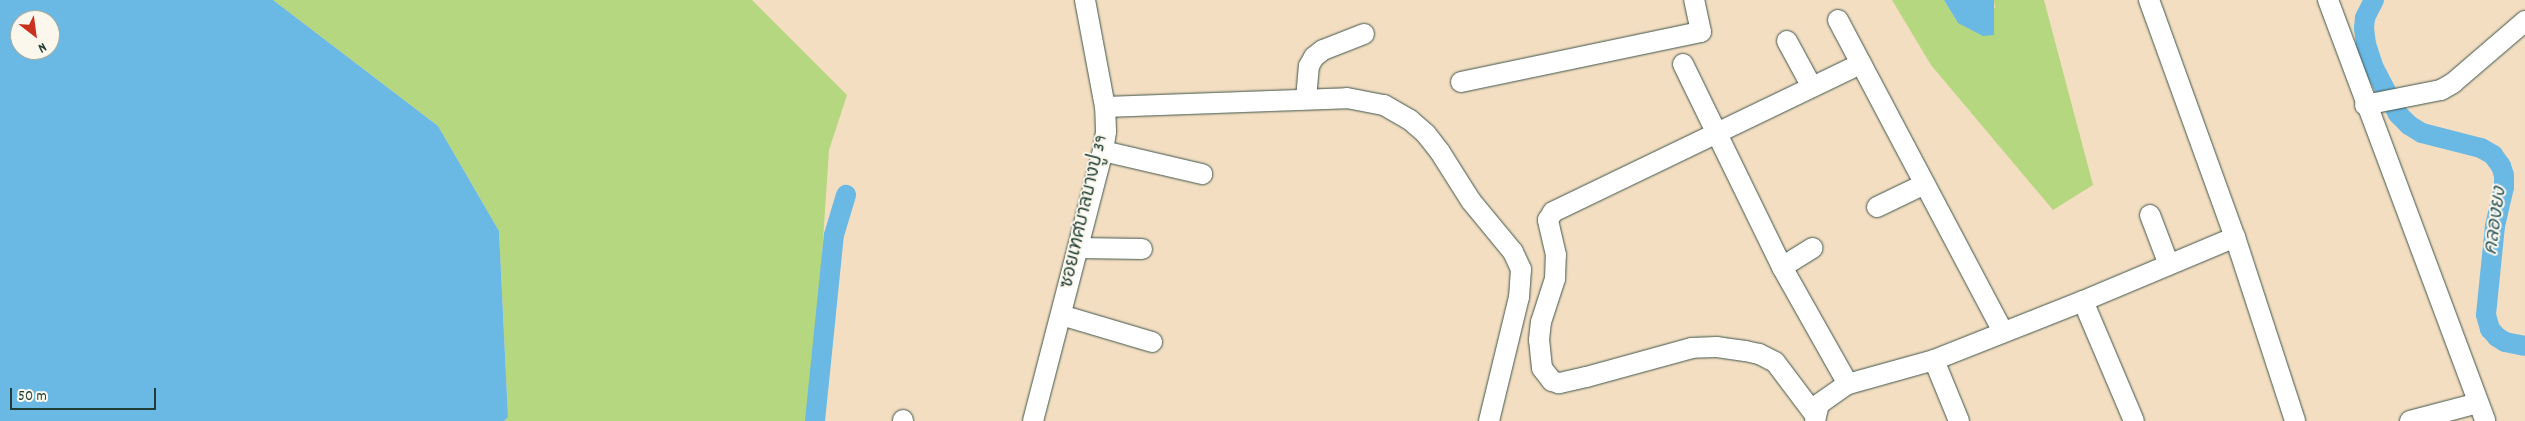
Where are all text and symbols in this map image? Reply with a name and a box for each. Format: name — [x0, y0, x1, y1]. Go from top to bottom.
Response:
north arrow — [10, 10, 60, 60]
text: N — [34, 37, 50, 58]
street label: ซอยเทศบาลบางปู 39 — [1058, 133, 1114, 291]
water label: คลองยง — [2481, 186, 2513, 256]
scale bar — [12, 378, 159, 410]
text: 50 m — [18, 386, 47, 408]

